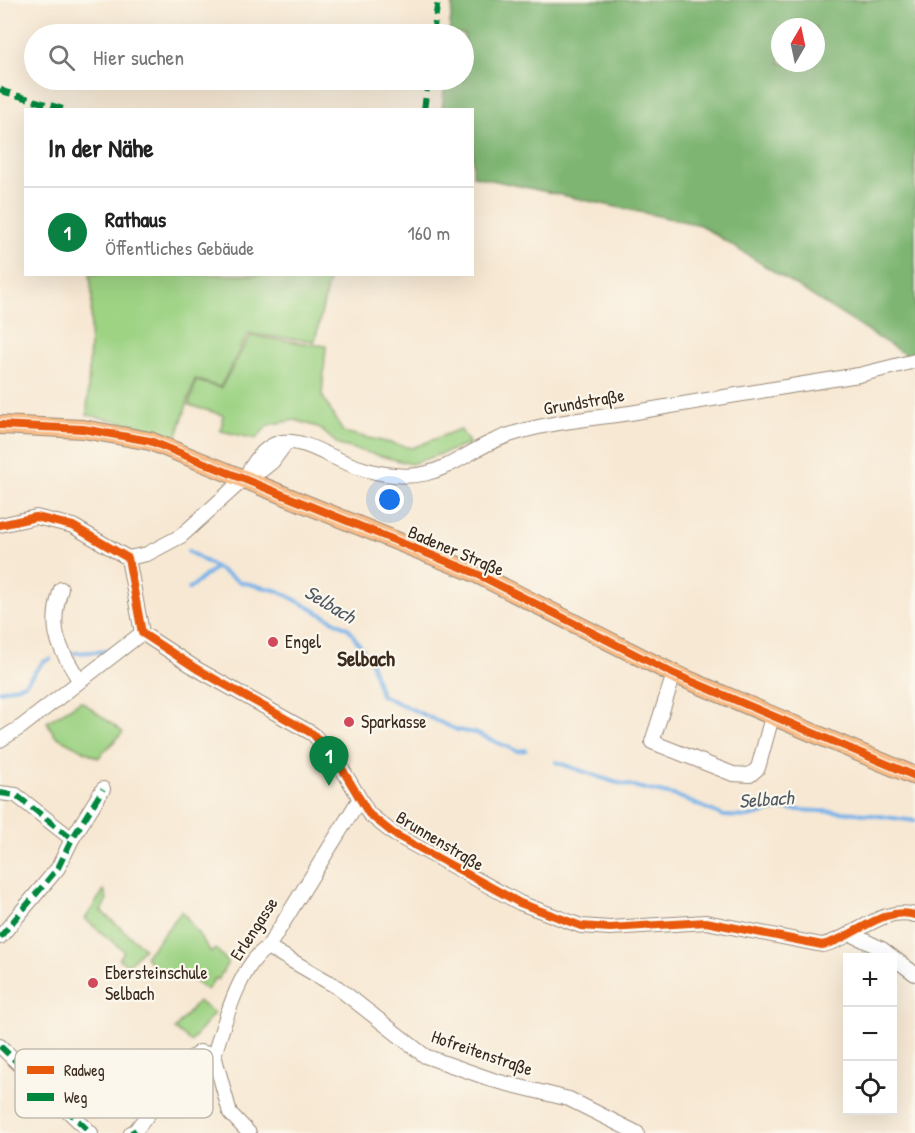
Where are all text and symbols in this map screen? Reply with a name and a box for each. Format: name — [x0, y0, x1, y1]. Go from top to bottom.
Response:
north arrow — [771, 18, 825, 72]
search box — [24, 24, 474, 90]
icon: search — [45, 41, 78, 74]
text: Hier suchen — [93, 42, 184, 72]
text: In der Nähe — [48, 130, 154, 165]
text: Rathaus — [105, 204, 166, 234]
text: 1 — [64, 219, 71, 246]
text: 160 m — [408, 219, 450, 246]
text: Öffentliches Gebäude — [105, 234, 254, 261]
street label: Grundstraße — [541, 382, 626, 421]
your location — [375, 485, 404, 514]
street label: Badener Straße — [404, 519, 508, 582]
water label: Selbach — [300, 578, 362, 630]
place label: Engel — [285, 629, 321, 654]
marker: Engel — [266, 635, 280, 649]
district label: Selbach — [337, 644, 395, 673]
place label: Sparkasse — [361, 709, 427, 734]
marker: Sparkasse — [342, 715, 356, 729]
pin: 1 — [310, 736, 348, 786]
water label: Selbach — [738, 783, 796, 814]
street label: Brunnenstraße — [392, 804, 489, 877]
street label: Erlengasse — [224, 892, 283, 965]
map controls — [843, 953, 897, 1115]
button: + — [843, 953, 897, 1007]
place label: Ebersteinschule Selbach — [105, 960, 208, 1006]
marker: Ebersteinschule Selbach — [86, 976, 100, 990]
button: − — [843, 1007, 897, 1061]
street label: Hofreitenstraße — [428, 1024, 536, 1082]
legend — [15, 1049, 213, 1118]
text: Radweg — [64, 1059, 105, 1081]
button: locate — [843, 1061, 897, 1115]
text: Weg — [64, 1086, 87, 1108]

